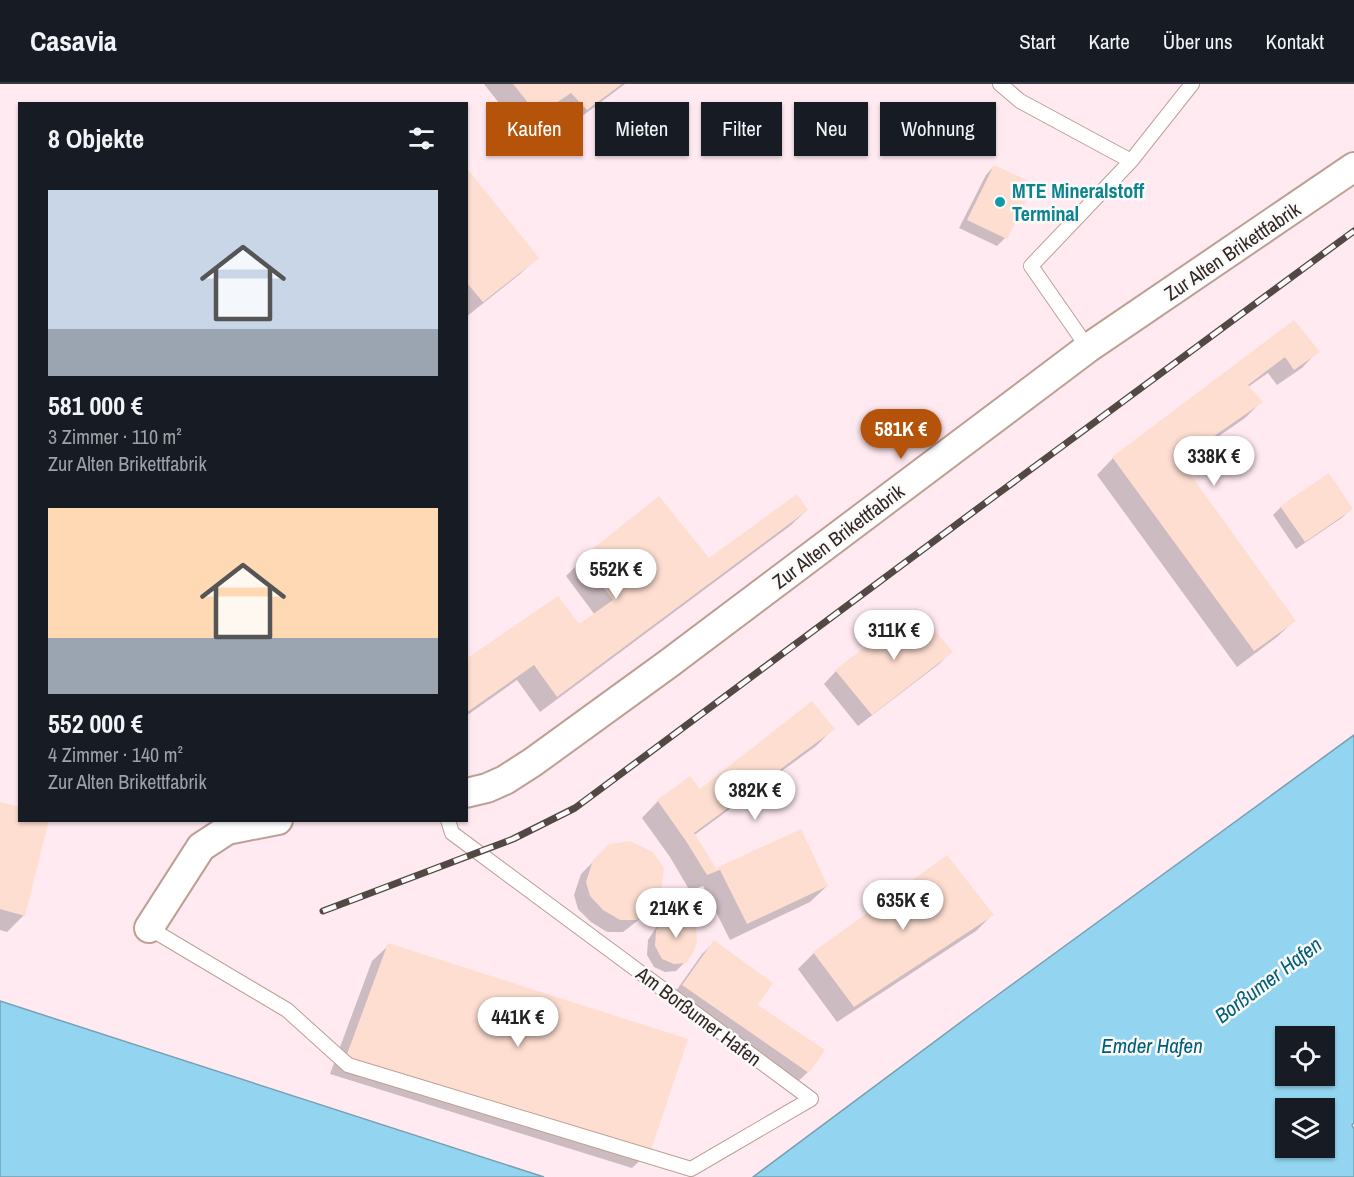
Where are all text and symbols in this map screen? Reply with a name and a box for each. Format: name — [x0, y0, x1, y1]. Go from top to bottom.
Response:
text: Casavia — [30, 22, 117, 60]
text: Start — [1019, 27, 1056, 56]
text: Karte — [1089, 27, 1130, 56]
text: Über uns — [1163, 27, 1233, 56]
text: Kontakt — [1266, 27, 1324, 56]
chip: Kaufen — [486, 102, 583, 156]
chip: Mieten — [595, 102, 689, 156]
chip: Filter — [701, 102, 782, 156]
chip: Neu — [794, 102, 868, 156]
chip: Wohnung — [880, 102, 996, 156]
text: 8 Objekte — [48, 121, 144, 156]
icon: filters — [405, 122, 438, 155]
place label: MTE Mineralstoff Terminal — [1012, 177, 1144, 227]
marker: MTE Mineralstoff Terminal — [993, 195, 1007, 209]
street label: Zur Alten Brikettfabrik — [1159, 195, 1306, 307]
icon: home — [189, 229, 297, 337]
text: 581 000 € — [48, 388, 143, 423]
pin: 581K € — [852, 409, 950, 460]
text: 581K € — [875, 415, 927, 442]
text: 3 Zimmer · 110 m² — [48, 423, 182, 450]
pin: 338K € — [1165, 436, 1263, 487]
text: 338K € — [1188, 442, 1240, 469]
text: Zur Alten Brikettfabrik — [48, 450, 207, 477]
street label: Zur Alten Brikettfabrik — [767, 477, 910, 595]
icon: home — [189, 547, 297, 655]
pin: 552K € — [567, 549, 665, 600]
text: 552K € — [590, 555, 642, 582]
pin: 311K € — [845, 610, 943, 661]
text: 311K € — [868, 616, 920, 643]
text: 552 000 € — [48, 706, 143, 741]
text: 4 Zimmer · 140 m² — [48, 741, 183, 768]
text: Zur Alten Brikettfabrik — [48, 768, 207, 795]
pin: 382K € — [706, 770, 804, 821]
text: 382K € — [729, 776, 781, 803]
pin: 635K € — [854, 880, 952, 931]
text: 635K € — [877, 886, 929, 913]
pin: 214K € — [627, 888, 725, 939]
text: 214K € — [650, 894, 702, 921]
water label: Borßumer Hafen — [1208, 930, 1328, 1030]
street label: Am Borßumer Hafen — [630, 959, 767, 1072]
pin: 441K € — [469, 997, 567, 1048]
text: 441K € — [492, 1003, 544, 1030]
map controls — [1275, 1026, 1335, 1158]
button: locate — [1275, 1026, 1335, 1086]
water label: Emder Hafen — [1101, 1031, 1203, 1060]
button: layers — [1275, 1098, 1335, 1158]

